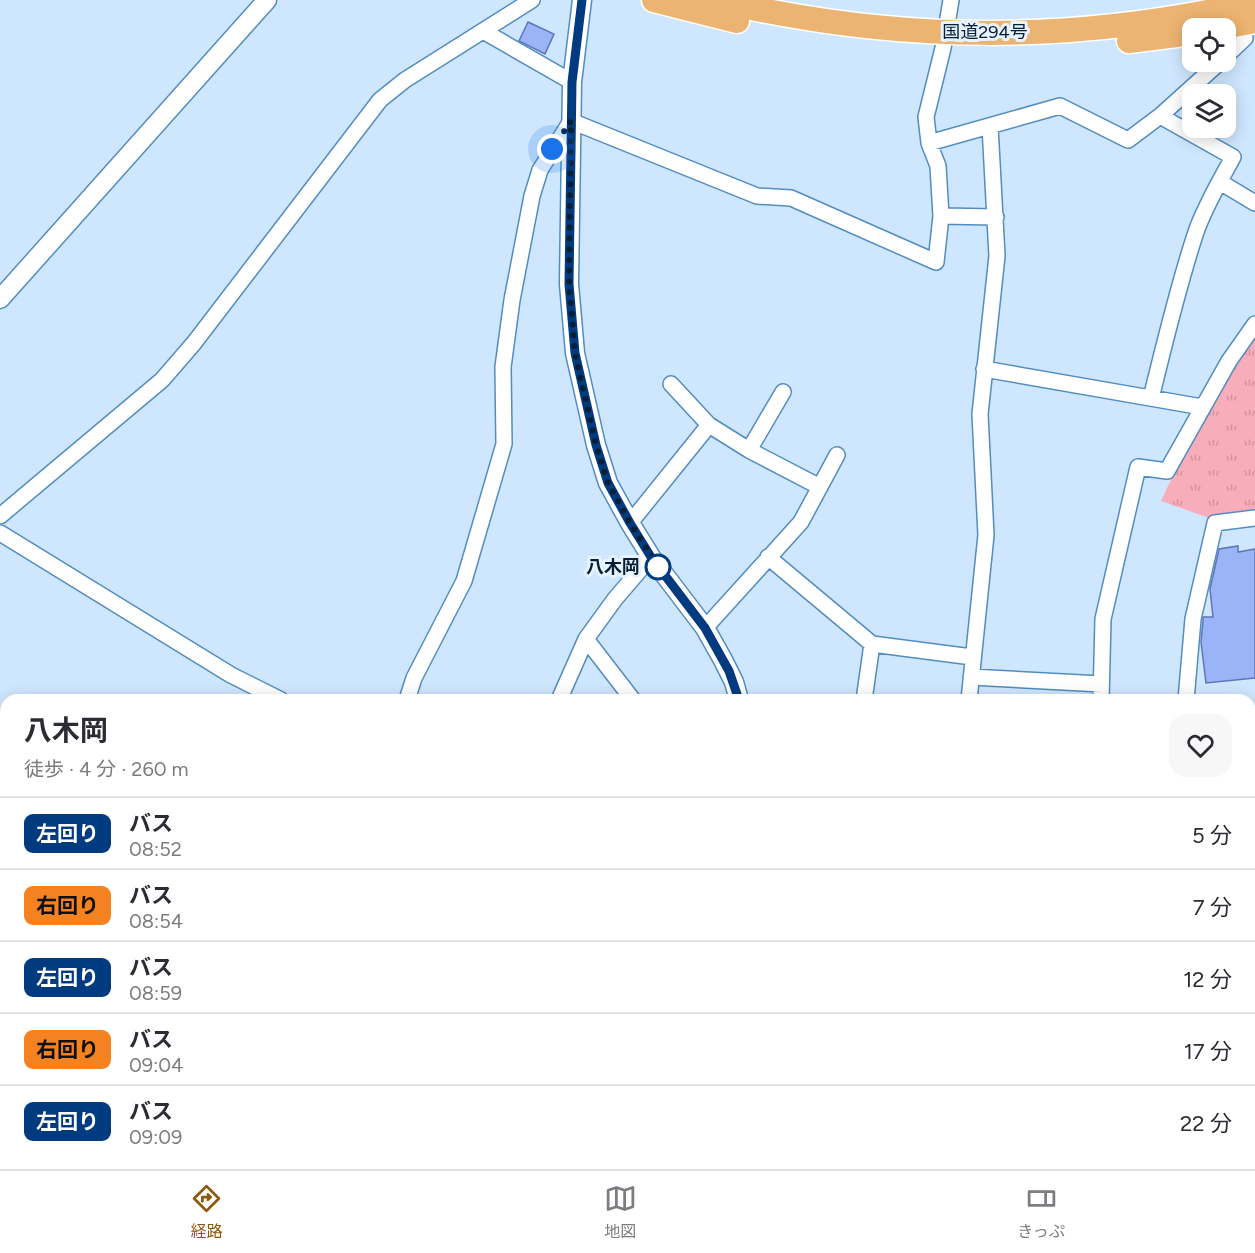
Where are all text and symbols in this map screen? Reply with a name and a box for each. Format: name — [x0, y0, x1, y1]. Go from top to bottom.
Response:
map controls — [1182, 18, 1236, 138]
button: locate — [1182, 18, 1236, 72]
street label: 国道294号 — [942, 21, 1028, 43]
button: layers — [1182, 84, 1236, 138]
your location — [537, 134, 567, 164]
marker: 八木岡 — [645, 554, 671, 580]
place label: 八木岡 — [586, 556, 640, 578]
text: 八木岡 — [24, 713, 108, 747]
button: heart — [1169, 714, 1232, 777]
text: 徒歩 · 4 分 · 260 m — [24, 757, 189, 781]
text: バス — [129, 810, 173, 837]
text: 左回り — [36, 821, 99, 846]
text: 5 分 — [1192, 822, 1232, 849]
text: 08:52 — [129, 837, 182, 861]
text: バス — [129, 882, 173, 909]
text: 右回り — [36, 893, 99, 918]
text: 7 分 — [1193, 894, 1232, 921]
text: 08:54 — [129, 909, 183, 933]
text: バス — [129, 954, 173, 981]
text: 左回り — [36, 965, 99, 990]
text: 12 分 — [1183, 966, 1232, 993]
text: 08:59 — [129, 981, 182, 1005]
text: バス — [129, 1026, 173, 1053]
text: 右回り — [36, 1037, 99, 1062]
text: 17 分 — [1184, 1038, 1232, 1065]
text: 09:04 — [129, 1053, 183, 1077]
text: バス — [129, 1098, 173, 1125]
text: 左回り — [36, 1109, 99, 1134]
text: 22 分 — [1180, 1110, 1232, 1137]
text: 09:09 — [129, 1125, 182, 1149]
tab: 経路 — [190, 1182, 223, 1242]
tab: 地図 — [604, 1182, 637, 1242]
tab: きっぷ — [1017, 1182, 1065, 1242]

